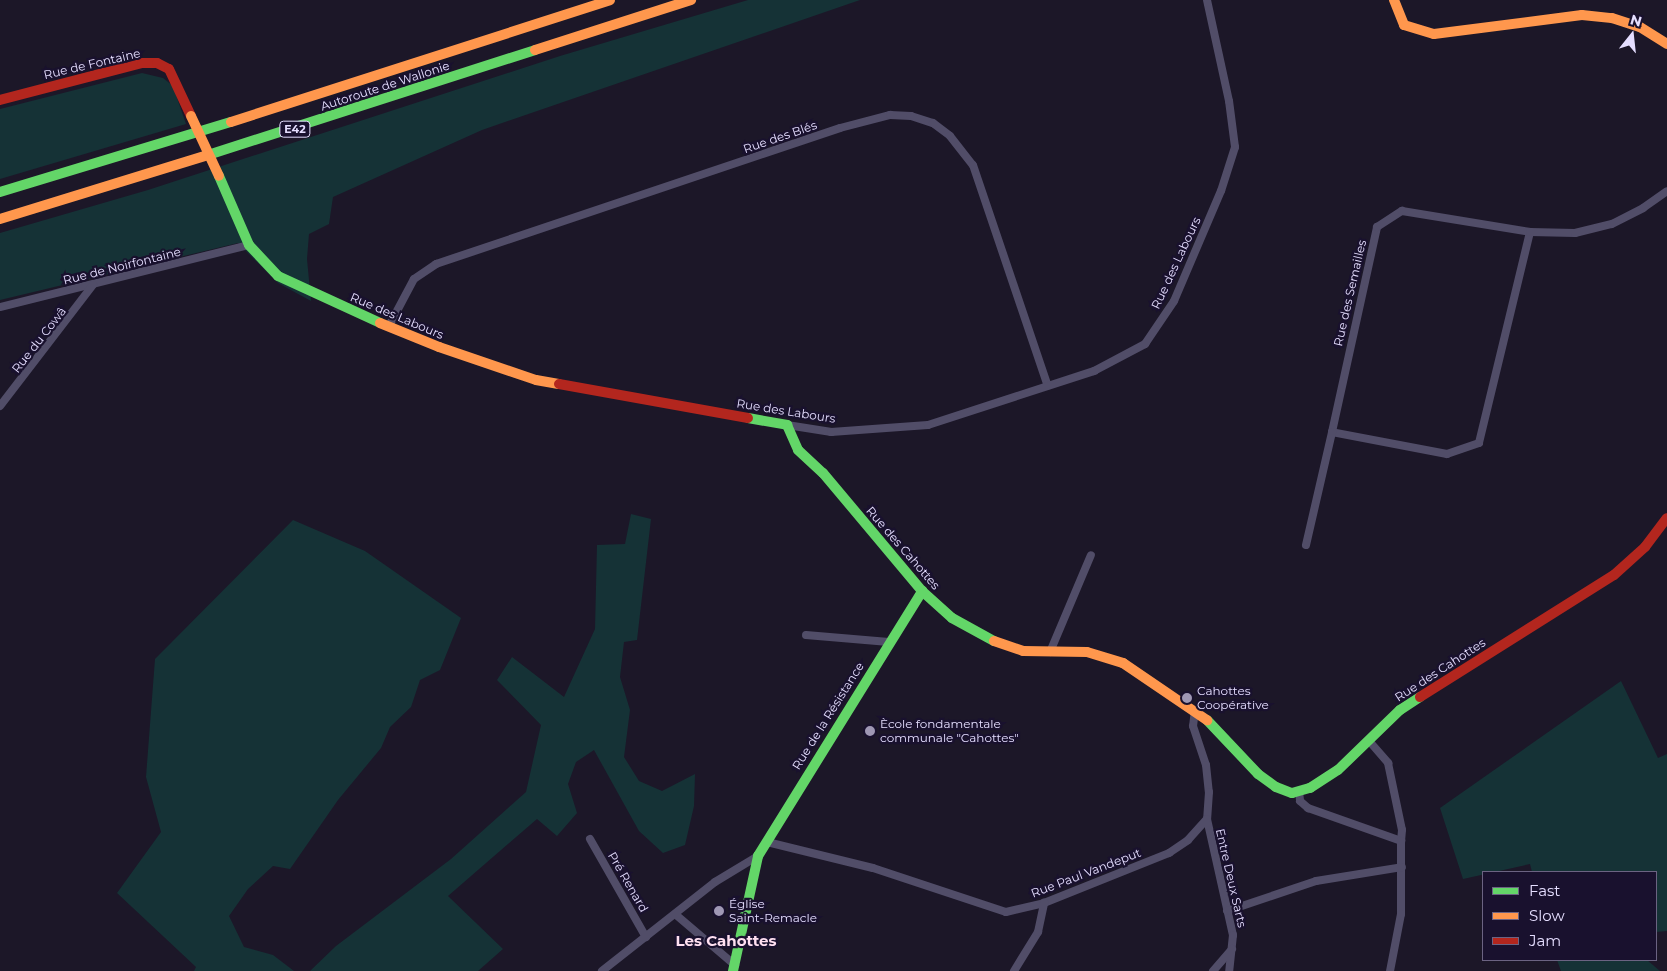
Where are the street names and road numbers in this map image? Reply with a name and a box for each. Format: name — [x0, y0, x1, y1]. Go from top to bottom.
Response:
street label: Rue de Fontaine — [42, 46, 142, 82]
street label: Autoroute de Wallonie — [319, 58, 451, 114]
street label: Rue des Blés — [741, 118, 819, 156]
road number: E42 — [279, 120, 311, 138]
street label: Rue des Labours — [1148, 215, 1204, 311]
street label: Rue des Semailles — [1331, 238, 1369, 348]
street label: Rue de Noirfontaine — [62, 244, 182, 288]
street label: Rue des Labours — [348, 290, 446, 342]
street label: Rue du Cowâ — [9, 304, 69, 376]
street label: Rue des Labours — [735, 396, 837, 426]
street label: Rue des Cahottes — [863, 504, 943, 592]
street label: Rue des Cahottes — [1392, 635, 1488, 705]
street label: Rue de la Résistance — [789, 660, 867, 772]
street label: Entre Deux Sarts — [1213, 827, 1249, 929]
street label: Rue Paul Vandeput — [1029, 845, 1143, 901]
street label: Pré Renard — [605, 849, 651, 915]

